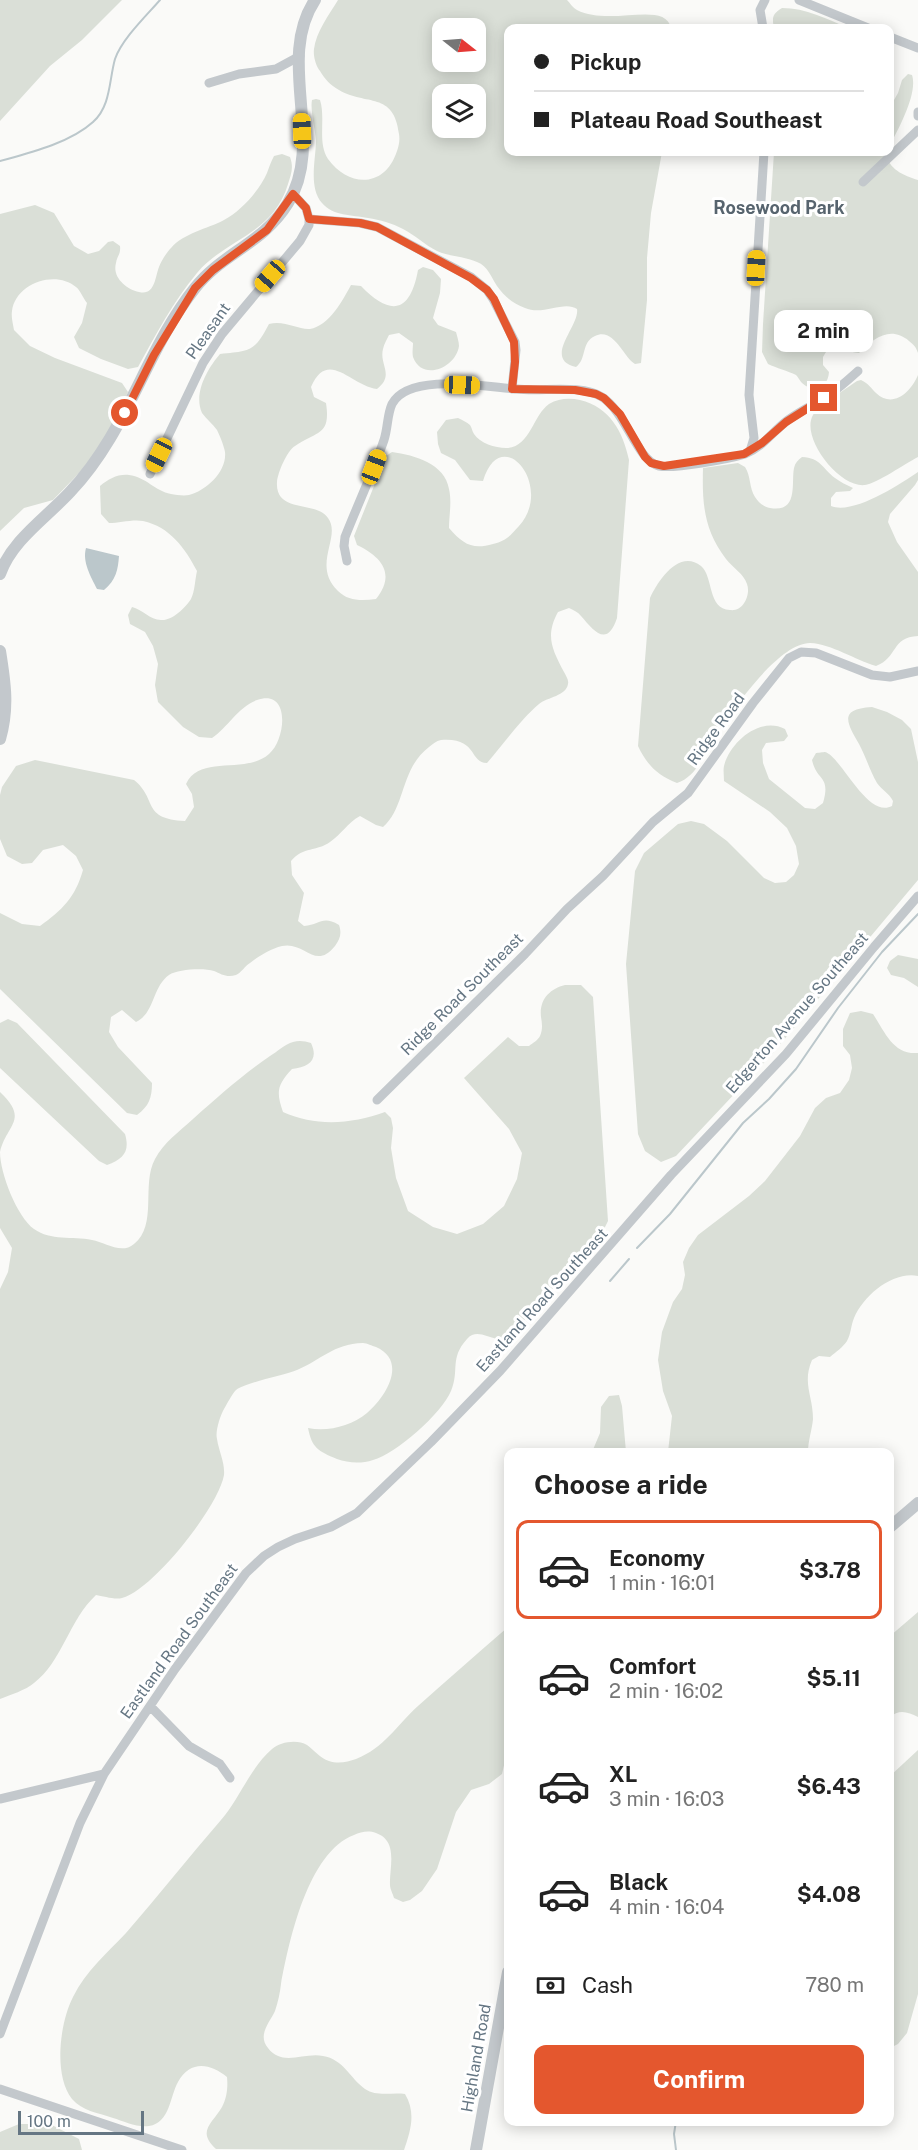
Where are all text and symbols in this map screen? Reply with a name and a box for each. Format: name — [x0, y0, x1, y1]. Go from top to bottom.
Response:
north arrow — [432, 18, 486, 72]
map controls — [432, 18, 486, 138]
text: Pickup — [570, 49, 641, 75]
button: layers — [432, 84, 486, 138]
text: Plateau Road Southeast — [570, 107, 822, 133]
car — [292, 113, 312, 149]
district label: Rosewood Park — [713, 197, 845, 218]
car — [746, 250, 766, 286]
car — [251, 257, 289, 295]
street label: Pleasant — [182, 299, 234, 363]
callout: 2 min — [774, 311, 874, 353]
text: 2 min — [797, 319, 850, 343]
car — [444, 375, 480, 395]
route end — [810, 384, 837, 411]
route start — [111, 399, 138, 426]
car — [143, 435, 175, 475]
car — [359, 447, 389, 487]
street label: Ridge Road — [683, 689, 749, 769]
street label: Ridge Road Southeast — [397, 929, 527, 1059]
street label: Edgerton Avenue Southeast — [722, 929, 872, 1097]
street label: Eastland Road Southeast — [472, 1224, 612, 1376]
text: Choose a ride — [534, 1468, 708, 1500]
icon: car — [537, 1543, 591, 1597]
text: Economy — [609, 1545, 705, 1571]
text: $3.78 — [799, 1557, 861, 1583]
street label: Eastland Road Southeast — [116, 1560, 242, 1722]
text: 1 min · 16:01 — [609, 1571, 716, 1595]
icon: car — [537, 1651, 591, 1705]
text: Comfort — [609, 1653, 696, 1679]
text: $5.11 — [806, 1665, 861, 1691]
text: 2 min · 16:02 — [609, 1679, 723, 1703]
icon: car — [537, 1759, 591, 1813]
text: XL — [609, 1761, 637, 1787]
text: $6.43 — [797, 1773, 861, 1799]
text: 3 min · 16:03 — [609, 1787, 724, 1811]
icon: car — [537, 1867, 591, 1921]
text: Black — [609, 1869, 668, 1895]
text: $4.08 — [797, 1881, 861, 1907]
text: 4 min · 16:04 — [609, 1895, 724, 1919]
icon: cash — [534, 1969, 567, 2002]
text: Cash — [582, 1972, 633, 1998]
text: 780 m — [805, 1973, 864, 1997]
street label: Highland Road — [457, 2002, 495, 2114]
button: Confirm — [534, 2045, 864, 2114]
scale bar — [18, 2108, 144, 2136]
text: 100 m — [27, 2112, 71, 2131]

